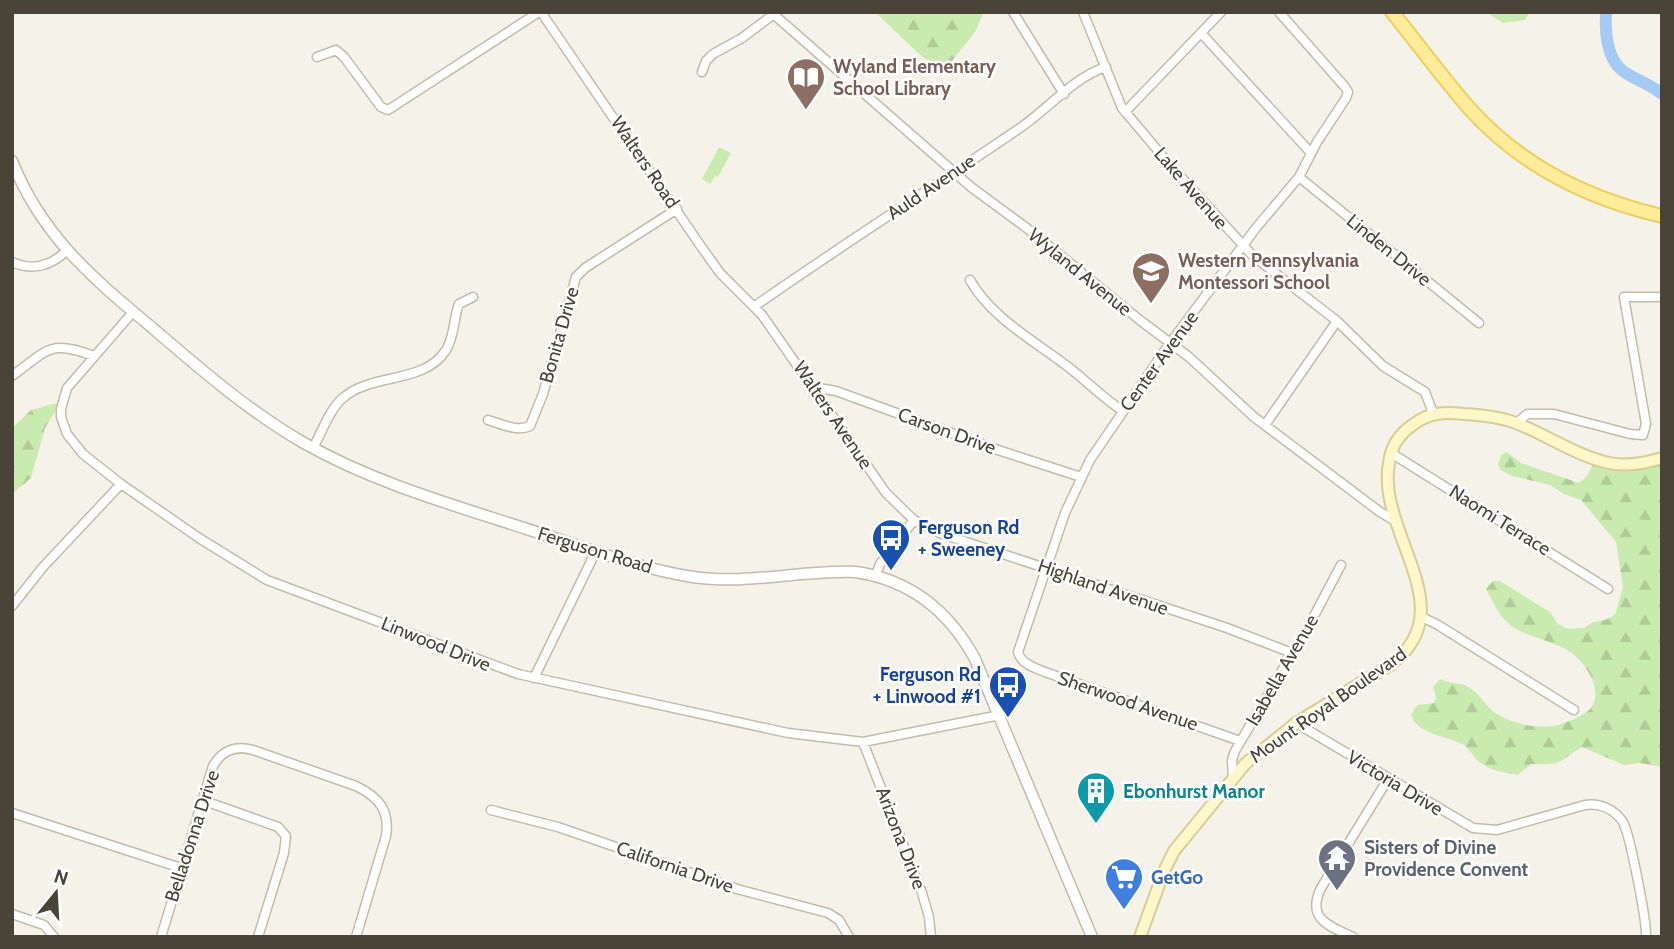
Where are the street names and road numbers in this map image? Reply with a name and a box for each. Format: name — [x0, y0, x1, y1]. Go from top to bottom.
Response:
street label: Walters Road — [606, 112, 684, 212]
street label: Lake Avenue — [1149, 142, 1233, 234]
street label: Auld Avenue — [883, 149, 979, 225]
street label: Linden Drive — [1342, 209, 1436, 291]
street label: Wyland Avenue — [1024, 223, 1137, 321]
street label: Bonita Drive — [534, 284, 584, 386]
street label: Center Avenue — [1115, 306, 1203, 416]
street label: Walters Avenue — [788, 357, 878, 474]
street label: Carson Drive — [895, 403, 999, 459]
street label: Naomi Terrace — [1445, 480, 1555, 560]
street label: Ferguson Road — [535, 522, 655, 578]
street label: Highland Avenue — [1035, 554, 1171, 620]
street label: Isabella Avenue — [1241, 610, 1323, 730]
street label: Linwood Drive — [378, 612, 494, 676]
street label: Mount Royal Boulevard — [1245, 642, 1411, 768]
street label: Sherwood Avenue — [1055, 666, 1201, 736]
street label: Victoria Drive — [1343, 745, 1447, 821]
street label: Belladonna Drive — [160, 767, 224, 905]
street label: Arizona Drive — [871, 784, 931, 893]
street label: California Drive — [613, 836, 737, 898]

